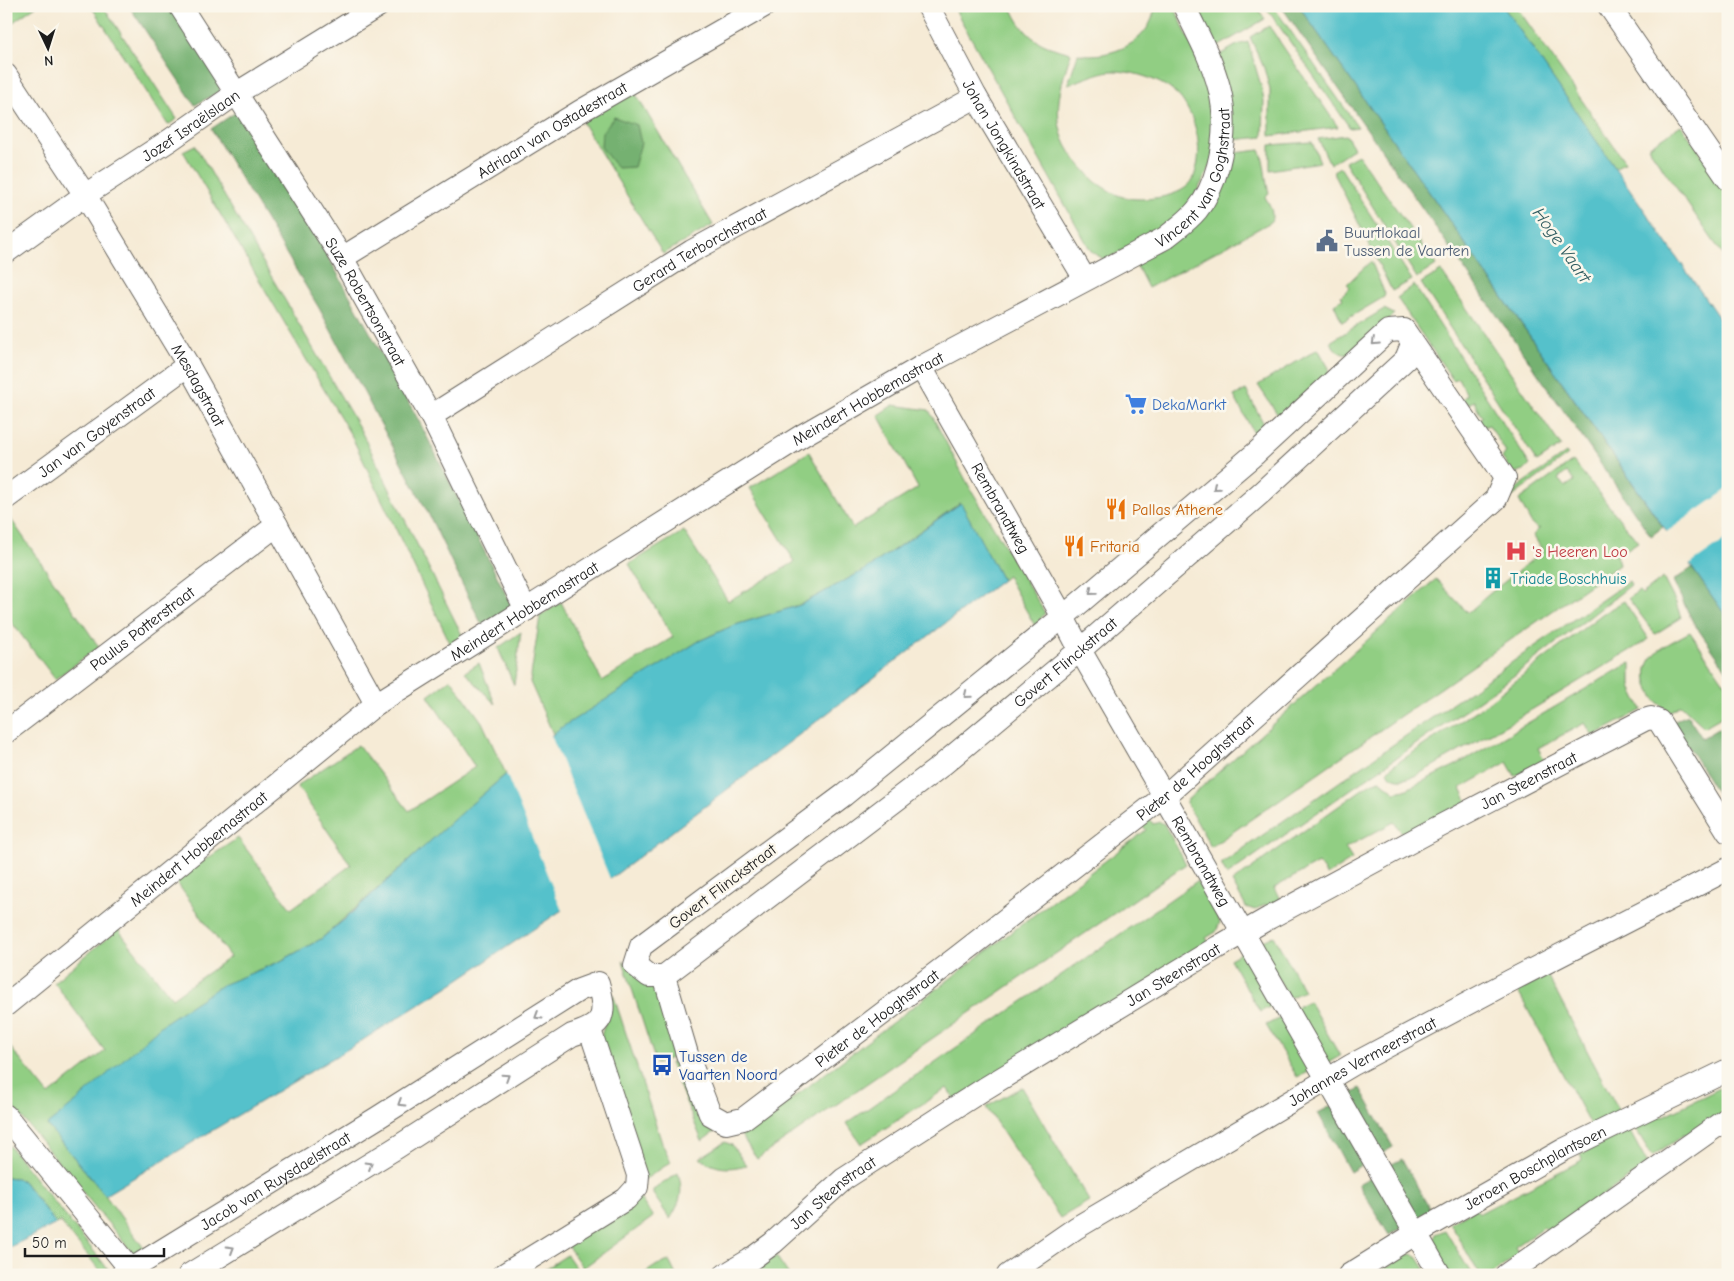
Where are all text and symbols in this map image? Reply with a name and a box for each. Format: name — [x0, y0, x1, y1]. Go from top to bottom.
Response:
north arrow — [22, 22, 72, 72]
text: N — [44, 52, 54, 69]
street label: Johan Jongkindstraat — [959, 77, 1049, 213]
street label: Adriaan van Ostadestraat — [474, 78, 631, 183]
street label: Jozef Israëlslaan — [139, 86, 243, 166]
street label: Vincent van Goghstraat — [1153, 107, 1234, 251]
street label: Gerard Terborchstraat — [629, 204, 771, 296]
water label: Hoge Vaart — [1528, 204, 1596, 288]
place label: Buurtlokaal Tussen de Vaarten — [1344, 224, 1469, 260]
public building icon: Buurtlokaal Tussen de Vaarten — [1314, 228, 1340, 254]
street label: Suze Robertsonstraat — [321, 234, 409, 369]
one-way arrow — [1372, 336, 1381, 345]
street label: Mesdagstraat — [167, 341, 228, 430]
street label: Meindert Hobbemastraat — [789, 348, 947, 450]
street label: Jan van Goyenstraat — [35, 384, 159, 482]
supermarket icon: DekaMarkt — [1123, 391, 1149, 417]
place label: DekaMarkt — [1152, 396, 1227, 414]
street label: Rembrandtweg — [967, 460, 1033, 557]
one-way arrow — [1213, 481, 1222, 490]
restaurant icon: Pallas Athene — [1103, 496, 1129, 522]
place label: Pallas Athene — [1132, 501, 1223, 519]
restaurant icon: Fritaria — [1061, 533, 1087, 559]
place label: Fritaria — [1090, 538, 1140, 556]
hospital icon: 's Heeren Loo — [1503, 538, 1529, 564]
place label: 's Heeren Loo — [1532, 543, 1628, 561]
street label: Meindert Hobbemastraat — [447, 558, 602, 665]
building icon: Triade Boschhuis — [1480, 565, 1506, 591]
place label: Triade Boschhuis — [1510, 570, 1627, 588]
street label: Paulus Potterstraat — [87, 583, 199, 675]
one-way arrow — [1089, 586, 1098, 595]
street label: Govert Flinckstraat — [1010, 614, 1121, 712]
one-way arrow — [963, 690, 972, 699]
street label: Pieter de Hooghstraat — [1133, 712, 1259, 825]
street label: Jan Steenstraat — [1478, 748, 1581, 814]
street label: Meindert Hobbemastraat — [127, 788, 272, 910]
street label: Rembrandtweg — [1168, 813, 1234, 910]
street label: Govert Flinckstraat — [665, 840, 780, 933]
street label: Jan Steenstraat — [1124, 940, 1224, 1010]
street label: Pieter de Hooghstraat — [812, 966, 943, 1071]
one-way arrow — [534, 1010, 543, 1019]
street label: Johannes Vermeerstraat — [1286, 1014, 1440, 1110]
place label: Tussen de Vaarten Noord — [679, 1048, 778, 1084]
bus stop icon: Tussen de Vaarten Noord — [649, 1052, 675, 1078]
one-way arrow — [501, 1074, 510, 1084]
one-way arrow — [397, 1097, 406, 1106]
street label: Jeroen Boschplantsoen — [1461, 1122, 1609, 1214]
street label: Jacob van Ruysdaelstraat — [198, 1128, 354, 1234]
street label: Jan Steenstraat — [786, 1153, 880, 1234]
one-way arrow — [364, 1161, 373, 1171]
scale bar — [25, 1226, 164, 1258]
text: 50 m — [32, 1234, 67, 1252]
one-way arrow — [225, 1246, 234, 1256]

